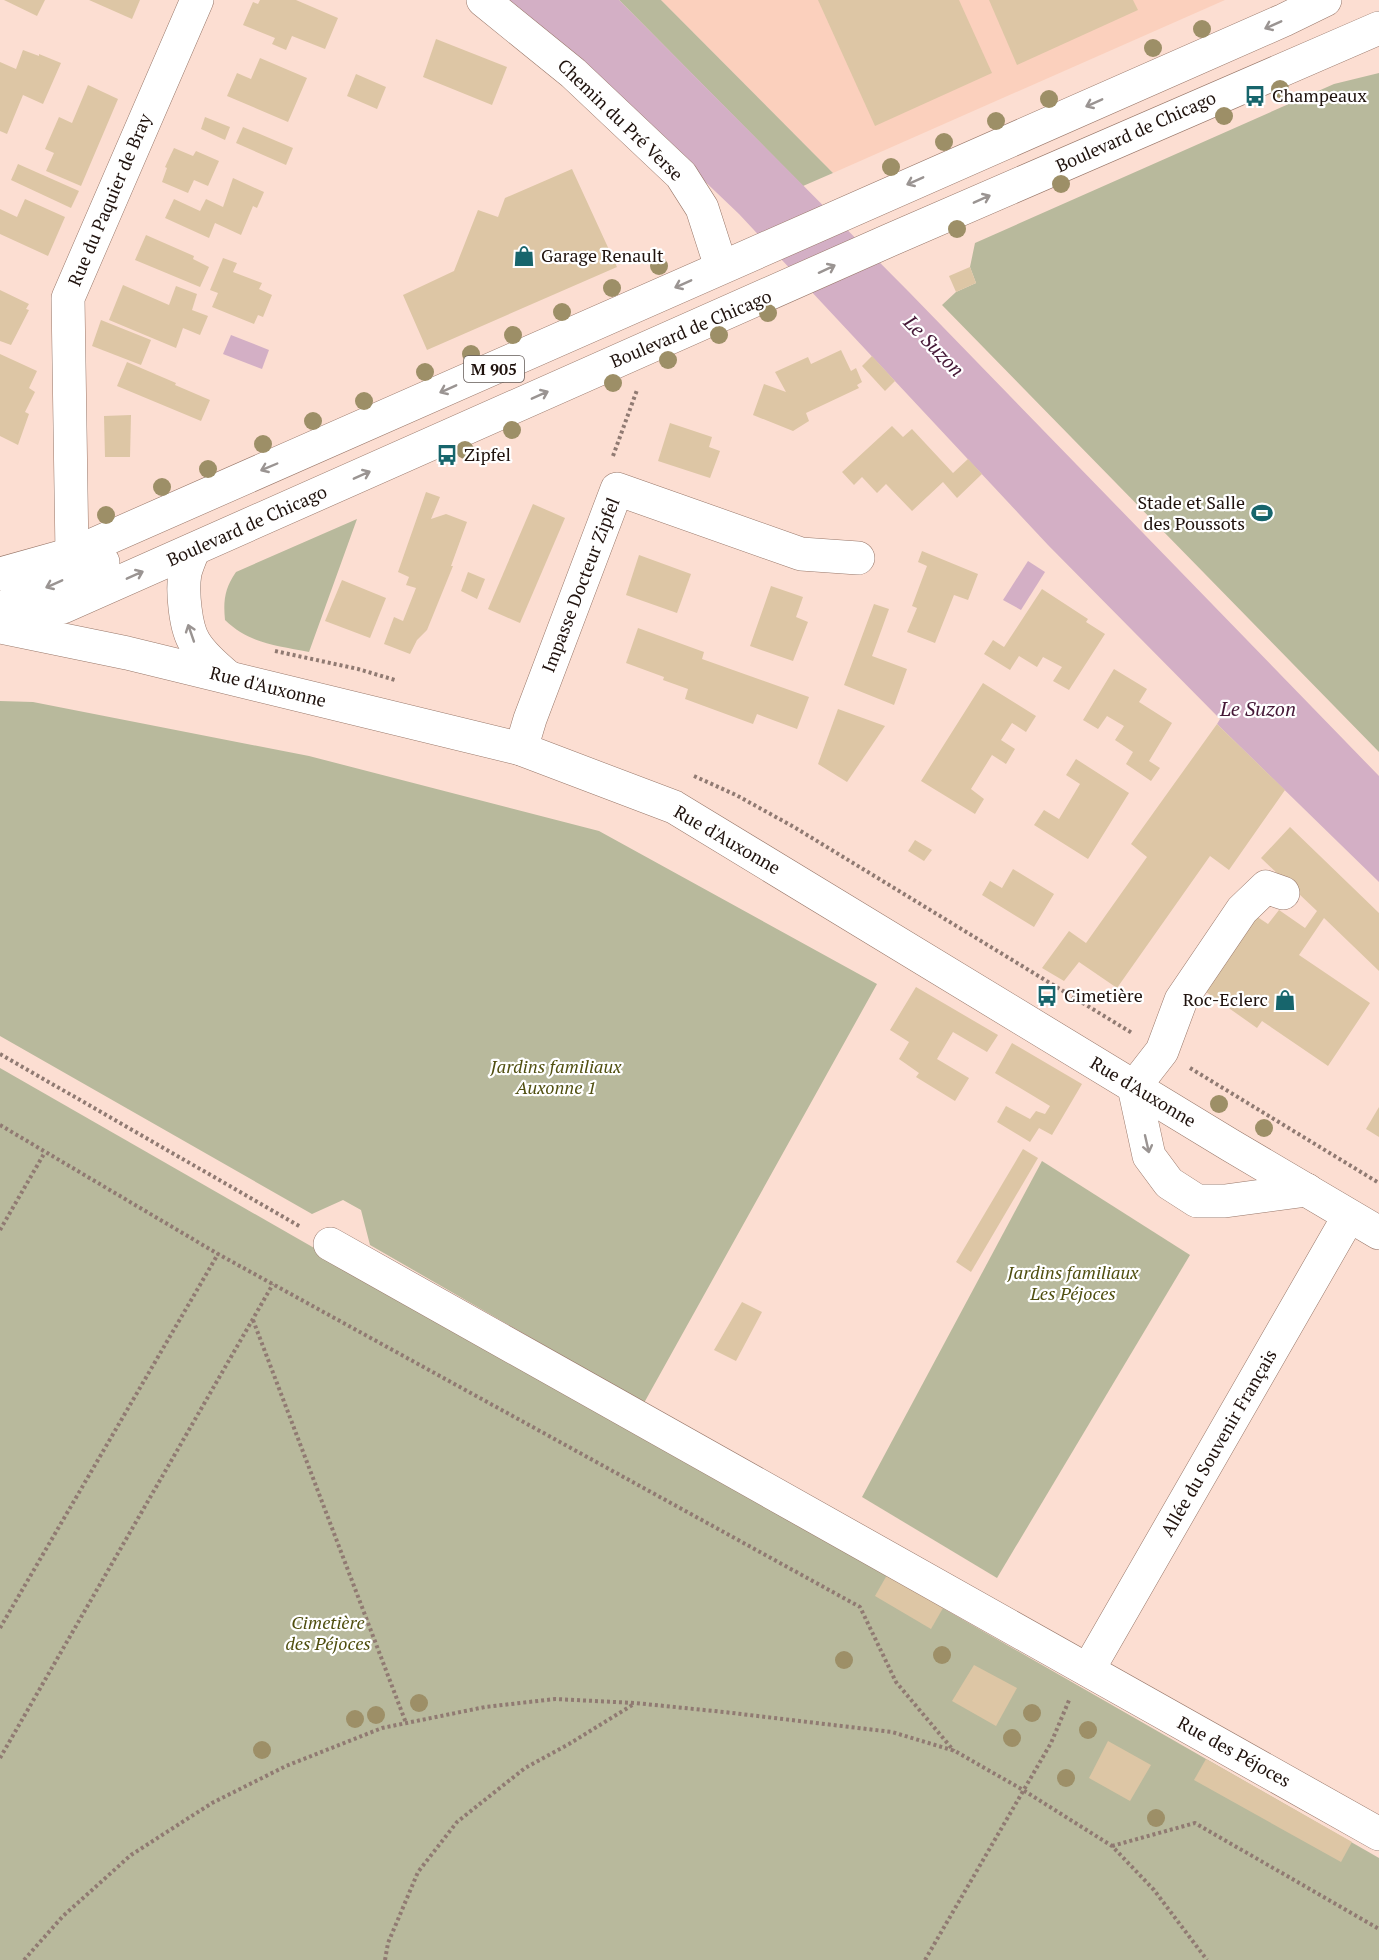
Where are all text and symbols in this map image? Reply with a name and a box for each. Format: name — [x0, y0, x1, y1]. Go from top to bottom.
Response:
one-way arrow — [1264, 20, 1282, 31]
street label: Chemin du Pré Verse — [553, 53, 689, 186]
place label: Champeaux — [1272, 83, 1367, 107]
bus stop icon: Champeaux — [1243, 84, 1267, 108]
street label: Boulevard de Chicago — [1052, 85, 1219, 177]
one-way arrow — [1085, 98, 1104, 109]
street label: Rue du Paquier de Bray — [62, 109, 157, 290]
one-way arrow — [907, 176, 925, 188]
one-way arrow — [973, 193, 991, 205]
place label: Garage Renault — [541, 243, 664, 267]
shop icon: Garage Renault — [512, 244, 536, 268]
one-way arrow — [817, 263, 835, 274]
one-way arrow — [675, 279, 693, 290]
street label: Boulevard de Chicago — [606, 283, 775, 373]
water label: Le Suzon — [898, 308, 970, 382]
road number: M 905 — [464, 356, 524, 382]
one-way arrow — [439, 384, 457, 395]
one-way arrow — [530, 389, 548, 400]
place label: Zipfel — [464, 442, 511, 466]
bus stop icon: Zipfel — [435, 443, 459, 467]
one-way arrow — [261, 462, 279, 474]
one-way arrow — [352, 468, 370, 480]
street label: Boulevard de Chicago — [163, 479, 330, 571]
place label: Stade et Salle des Poussots — [1137, 490, 1245, 535]
street label: Impasse Docteur Zipfel — [536, 494, 625, 676]
sports icon: Stade et Salle des Poussots — [1250, 501, 1274, 525]
one-way arrow — [126, 569, 144, 580]
one-way arrow — [45, 579, 64, 590]
one-way arrow — [185, 624, 196, 643]
street label: Rue d'Auxonne — [208, 660, 329, 712]
water label: Le Suzon — [1219, 695, 1296, 722]
street label: Rue d'Auxonne — [670, 799, 785, 879]
place label: Cimetière — [1064, 983, 1143, 1007]
bus stop icon: Cimetière — [1035, 984, 1059, 1008]
place label: Roc-Eclerc — [1183, 987, 1268, 1011]
shop icon: Roc-Eclerc — [1273, 988, 1297, 1012]
street label: Rue d'Auxonne — [1086, 1050, 1201, 1132]
park label: Jardins familiaux Auxonne 1 — [490, 1054, 622, 1099]
one-way arrow — [1141, 1134, 1153, 1153]
park label: Jardins familiaux Les Péjoces — [1007, 1260, 1139, 1305]
street label: Allée du Souvenir Français — [1155, 1344, 1282, 1541]
park label: Cimetière des Péjoces — [285, 1610, 371, 1655]
street label: Rue des Péjoces — [1174, 1710, 1295, 1792]

